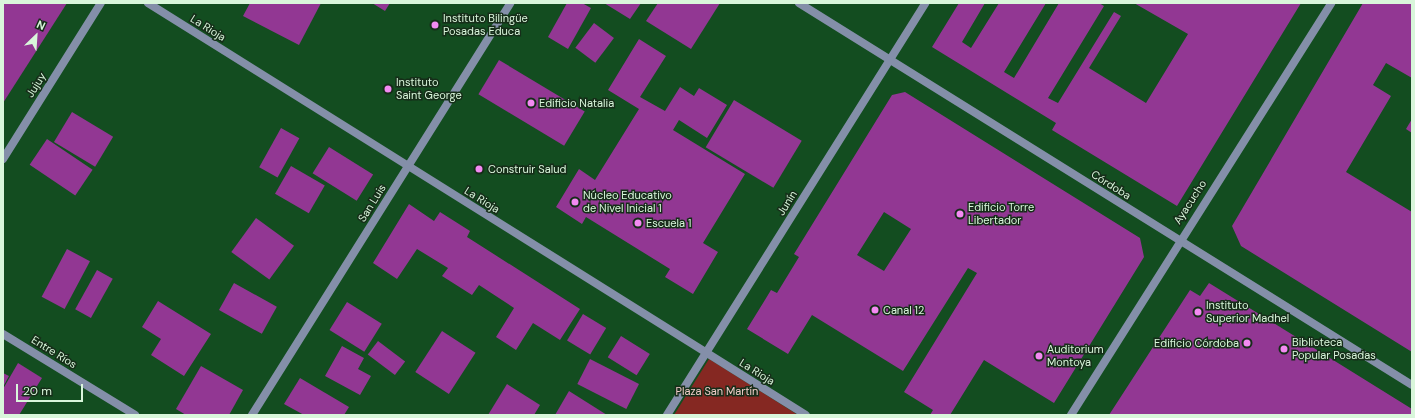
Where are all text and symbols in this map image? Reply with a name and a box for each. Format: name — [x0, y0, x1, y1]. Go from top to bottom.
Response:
street label: La Rioja — [188, 12, 228, 44]
place label: Instituto Bilingüe Posadas Educa — [443, 12, 528, 38]
north arrow — [16, 16, 56, 56]
text: N — [34, 17, 48, 33]
marker: Instituto Bilingüe Posadas Educa — [430, 20, 440, 30]
street label: Jujuy — [23, 70, 49, 100]
place label: Instituto Saint George — [396, 76, 462, 102]
marker: Instituto Saint George — [383, 84, 393, 94]
place label: Edificio Natalia — [539, 96, 614, 110]
marker: Edificio Natalia — [526, 98, 536, 108]
place label: Construir Salud — [488, 162, 566, 176]
marker: Construir Salud — [473, 163, 485, 175]
street label: Córdoba — [1089, 168, 1133, 202]
street label: Ayacucho — [1171, 177, 1209, 227]
street label: San Luis — [355, 182, 389, 224]
street label: La Rioja — [462, 184, 502, 216]
street label: Junín — [774, 188, 800, 218]
place label: Núcleo Educativo de Nivel Inicial 1 — [583, 189, 672, 215]
marker: Núcleo Educativo de Nivel Inicial 1 — [570, 197, 580, 207]
place label: Edificio Torre Libertador — [968, 201, 1034, 227]
marker: Edificio Torre Libertador — [955, 209, 965, 219]
place label: Escuela 1 — [646, 216, 691, 230]
marker: Escuela 1 — [633, 218, 643, 228]
place label: Instituto Superior Madhel — [1206, 299, 1289, 325]
place label: Canal 12 — [883, 303, 924, 317]
marker: Canal 12 — [870, 305, 880, 315]
marker: Instituto Superior Madhel — [1193, 307, 1203, 317]
street label: Entre Ríos — [29, 333, 79, 371]
place label: Edificio Córdoba — [1154, 336, 1239, 350]
place label: Biblioteca Popular Posadas — [1292, 336, 1376, 362]
marker: Edificio Córdoba — [1242, 338, 1252, 348]
place label: Auditorium Montoya — [1047, 343, 1104, 369]
marker: Biblioteca Popular Posadas — [1279, 344, 1289, 354]
marker: Auditorium Montoya — [1034, 351, 1044, 361]
street label: La Rioja — [737, 356, 777, 388]
scale bar — [18, 376, 85, 402]
text: 20 m — [23, 383, 52, 399]
park label: Plaza San Martín — [676, 384, 758, 398]

